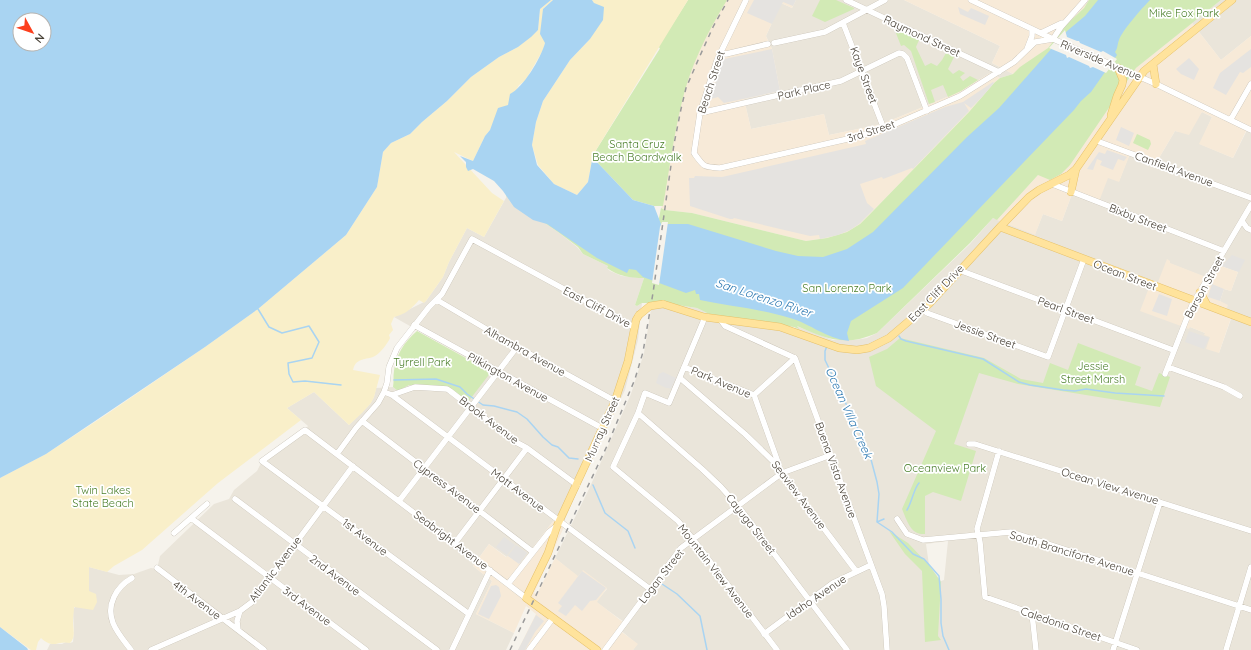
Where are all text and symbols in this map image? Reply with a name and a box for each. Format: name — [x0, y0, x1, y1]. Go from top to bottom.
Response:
park label: Mike Fox Park — [1149, 6, 1219, 20]
north arrow — [12, 12, 52, 52]
street label: Raymond Street — [881, 12, 963, 60]
text: N — [32, 31, 48, 46]
street label: Riverside Avenue — [1058, 37, 1144, 83]
street label: Kaye Street — [847, 45, 881, 106]
street label: Beach Street — [694, 49, 728, 115]
street label: Park Place — [776, 77, 832, 103]
street label: 3rd Street — [845, 117, 897, 145]
park label: Santa Cruz Beach Boardwalk — [592, 137, 682, 164]
street label: Canfield Avenue — [1133, 148, 1215, 190]
street label: Bixby Street — [1107, 201, 1169, 236]
street label: Barson Street — [1181, 253, 1227, 321]
street label: Ocean Street — [1091, 257, 1159, 294]
street label: East Cliff Drive — [905, 261, 967, 325]
water label: San Lorenzo River — [714, 275, 816, 321]
park label: San Lorenzo Park — [802, 281, 892, 295]
street label: East Cliff Drive — [561, 283, 633, 331]
street label: Pearl Street — [1036, 293, 1096, 327]
street label: Jessie Street — [952, 316, 1018, 352]
street label: Alhambra Avenue — [482, 323, 568, 379]
street label: Pilkington Avenue — [465, 349, 551, 405]
park label: Tyrrell Park — [393, 355, 451, 369]
park label: Jessie Street Marsh — [1061, 359, 1125, 386]
street label: Park Avenue — [689, 363, 753, 401]
water label: Ocean Villa Creek — [823, 365, 877, 462]
street label: Brook Avenue — [456, 393, 522, 447]
street label: Murray Street — [581, 394, 623, 464]
street label: Buena Vista Avenue — [812, 420, 860, 520]
street label: Cypress Avenue — [410, 456, 484, 516]
street label: Seaview Avenue — [769, 458, 829, 532]
park label: Oceanview Park — [904, 461, 986, 475]
street label: Ocean View Avenue — [1060, 464, 1160, 508]
street label: Mott Avenue — [488, 465, 548, 515]
park label: Twin Lakes State Beach — [72, 483, 134, 510]
street label: Cayuga Street — [723, 491, 779, 557]
street label: Seabright Avenue — [411, 507, 491, 573]
street label: 1st Avenue — [339, 515, 391, 559]
street label: Mountain View Avenue — [675, 521, 757, 621]
street label: South Branciforte Avenue — [1008, 527, 1136, 579]
street label: Atlantic Avenue — [246, 533, 304, 605]
street label: Logan Street — [635, 546, 687, 606]
street label: 2nd Avenue — [307, 551, 363, 599]
street label: Idaho Avenue — [783, 572, 849, 622]
street label: 4th Avenue — [170, 577, 224, 623]
street label: 3rd Avenue — [280, 583, 334, 629]
street label: Caledonia Street — [1019, 604, 1103, 644]

